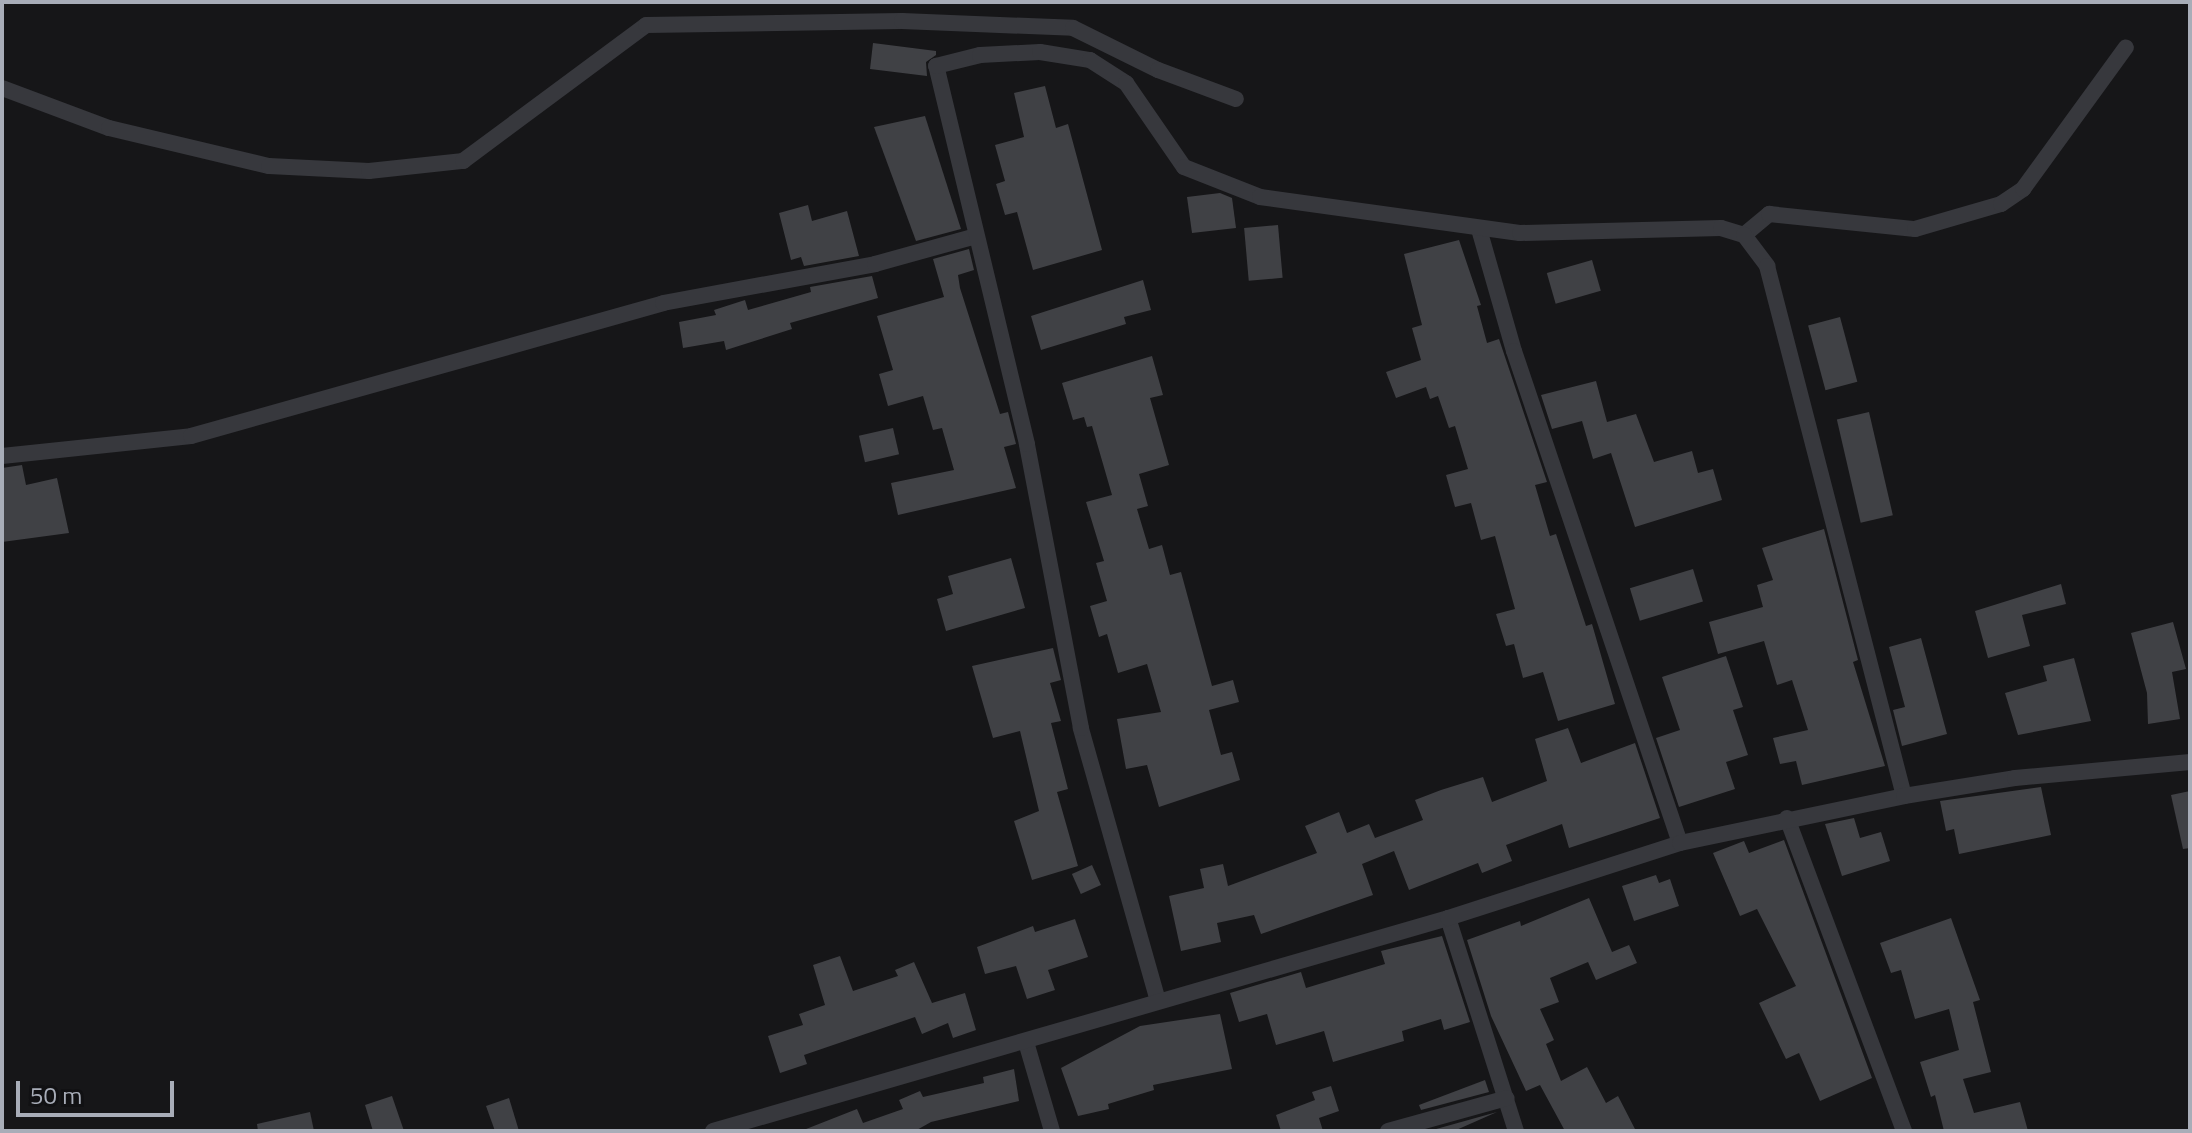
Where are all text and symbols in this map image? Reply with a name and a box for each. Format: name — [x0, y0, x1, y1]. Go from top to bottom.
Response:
scale bar — [20, 1065, 178, 1115]
text: 50 m — [30, 1077, 82, 1113]

